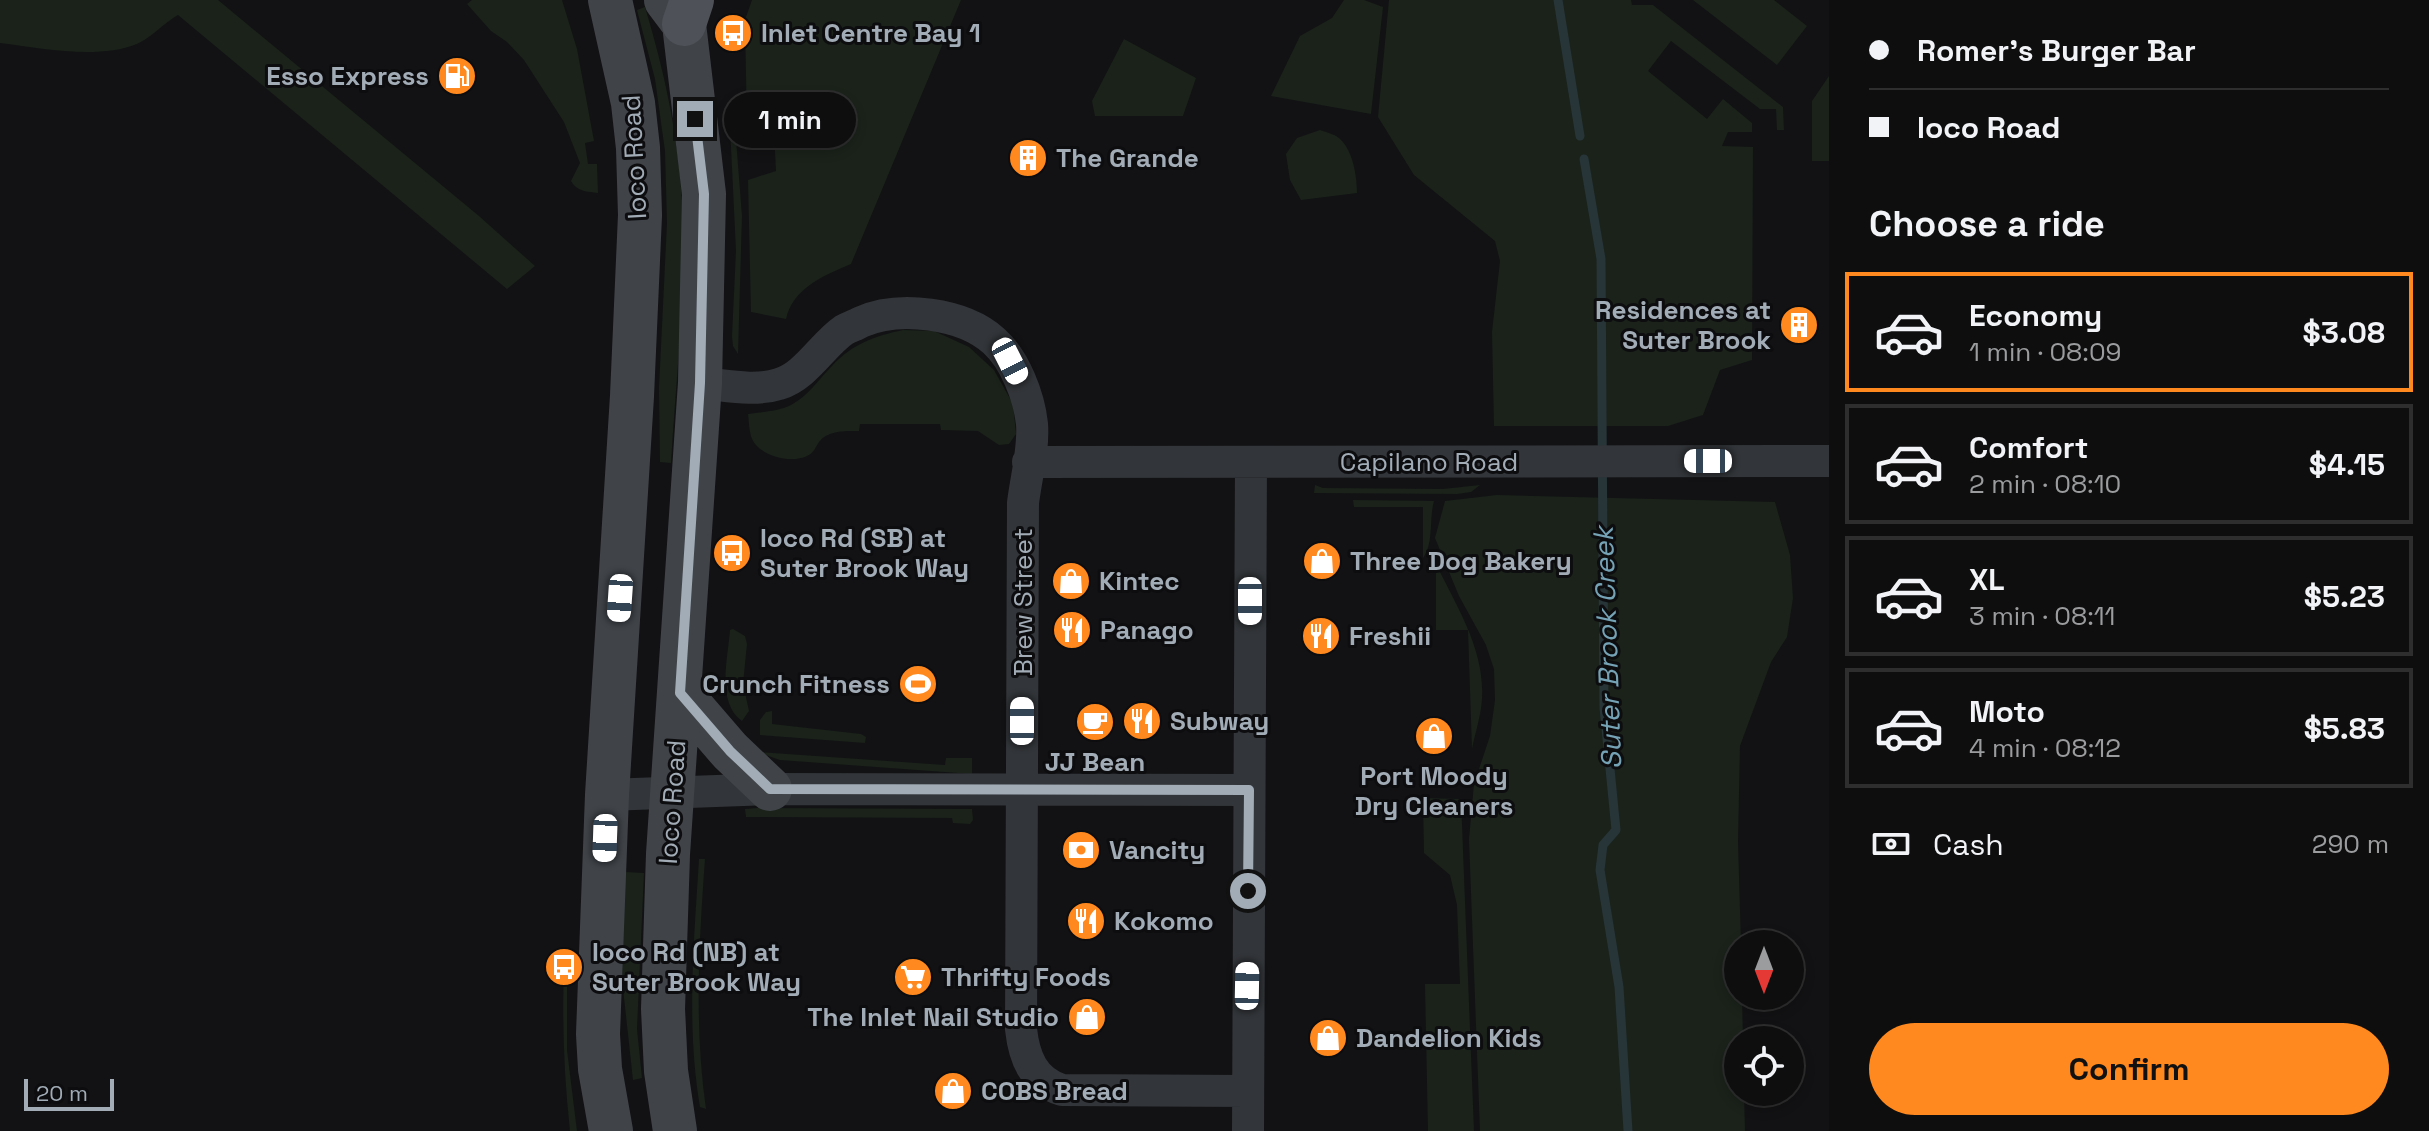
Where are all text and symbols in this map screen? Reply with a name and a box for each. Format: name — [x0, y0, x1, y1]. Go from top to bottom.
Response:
bus stop icon: Inlet Centre Bay 1 — [712, 12, 754, 54]
place label: Inlet Centre Bay 1 — [761, 16, 981, 50]
text: Romer's Burger Bar — [1917, 31, 2196, 70]
fuel station icon: Esso Express — [436, 55, 478, 97]
place label: Esso Express — [266, 59, 429, 93]
callout: 1 min — [723, 91, 855, 147]
street label: Ioco Road — [614, 94, 654, 220]
route end — [677, 101, 713, 137]
text: 1 min — [758, 103, 822, 137]
text: Ioco Road — [1917, 108, 2060, 147]
building icon: The Grande — [1007, 137, 1049, 179]
place label: The Grande — [1056, 141, 1199, 175]
text: Choose a ride — [1869, 201, 2105, 247]
place label: Residences at Suter Brook — [1595, 293, 1771, 357]
icon: car — [1873, 296, 1945, 368]
text: Economy — [1969, 296, 2102, 335]
building icon: Residences at Suter Brook — [1778, 304, 1820, 346]
text: $3.08 — [2303, 313, 2385, 352]
car — [988, 334, 1032, 388]
text: 1 min · 08:09 — [1969, 335, 2121, 369]
icon: car — [1873, 428, 1945, 500]
text: Comfort — [1969, 428, 2088, 467]
street label: Capilano Road — [1340, 445, 1518, 479]
text: $4.15 — [2309, 445, 2385, 484]
car — [1684, 449, 1732, 473]
text: 2 min · 08:10 — [1969, 467, 2121, 501]
place label: Ioco Rd (SB) at Suter Brook Way — [760, 521, 969, 585]
water label: Suter Brook Creek — [1585, 523, 1629, 770]
street label: Brew Street — [1006, 528, 1040, 676]
bus stop icon: Ioco Rd (SB) at Suter Brook Way — [711, 532, 753, 574]
shop icon: Three Dog Bakery — [1301, 540, 1343, 582]
place label: Three Dog Bakery — [1350, 544, 1572, 578]
shop icon: Kintec — [1050, 560, 1092, 602]
icon: car — [1873, 560, 1945, 632]
text: XL — [1969, 560, 2005, 599]
place label: Kintec — [1099, 564, 1179, 598]
car — [606, 573, 634, 623]
car — [1238, 577, 1262, 625]
text: $5.23 — [2304, 577, 2385, 616]
text: 3 min · 08:11 — [1969, 599, 2115, 633]
restaurant icon: Panago — [1051, 609, 1093, 651]
place label: Panago — [1100, 613, 1194, 647]
restaurant icon: Freshii — [1300, 615, 1342, 657]
place label: Freshii — [1349, 619, 1431, 653]
sports icon: Crunch Fitness — [897, 663, 939, 705]
place label: Crunch Fitness — [702, 667, 890, 701]
icon: car — [1873, 692, 1945, 764]
text: Moto — [1969, 692, 2045, 731]
car — [1010, 697, 1034, 745]
restaurant icon: Subway — [1121, 700, 1163, 742]
cafe icon: JJ Bean — [1074, 701, 1116, 743]
place label: Subway — [1170, 704, 1269, 738]
text: $5.83 — [2304, 709, 2385, 748]
shop icon: Port Moody Dry Cleaners — [1413, 715, 1455, 757]
text: 4 min · 08:12 — [1969, 731, 2121, 765]
street label: Ioco Road — [651, 739, 693, 865]
place label: JJ Bean — [1045, 745, 1145, 779]
place label: Port Moody Dry Cleaners — [1355, 759, 1513, 823]
car — [592, 814, 618, 862]
icon: cash — [1869, 822, 1913, 866]
text: Cash — [1933, 825, 2004, 864]
text: 290 m — [2312, 827, 2389, 861]
bank icon: Vancity — [1060, 829, 1102, 871]
place label: Vancity — [1109, 833, 1205, 867]
route start — [1230, 873, 1266, 909]
restaurant icon: Kokomo — [1065, 900, 1107, 942]
place label: Kokomo — [1114, 904, 1214, 938]
north arrow — [1724, 930, 1804, 1010]
map controls — [1724, 930, 1804, 1106]
place label: Ioco Rd (NB) at Suter Brook Way — [592, 935, 801, 999]
bus stop icon: Ioco Rd (NB) at Suter Brook Way — [543, 946, 585, 988]
supermarket icon: Thrifty Foods — [892, 956, 934, 998]
place label: Thrifty Foods — [941, 960, 1111, 994]
car — [1235, 962, 1259, 1010]
shop icon: The Inlet Nail Studio — [1066, 996, 1108, 1038]
place label: The Inlet Nail Studio — [807, 1000, 1059, 1034]
shop icon: Dandelion Kids — [1307, 1017, 1349, 1059]
place label: Dandelion Kids — [1356, 1021, 1542, 1055]
button: Confirm — [1869, 1023, 2389, 1115]
button: locate — [1724, 1026, 1804, 1106]
shop icon: COBS Bread — [932, 1070, 974, 1112]
place label: COBS Bread — [981, 1074, 1128, 1108]
scale bar — [24, 1075, 114, 1111]
text: 20 m — [36, 1079, 88, 1107]

